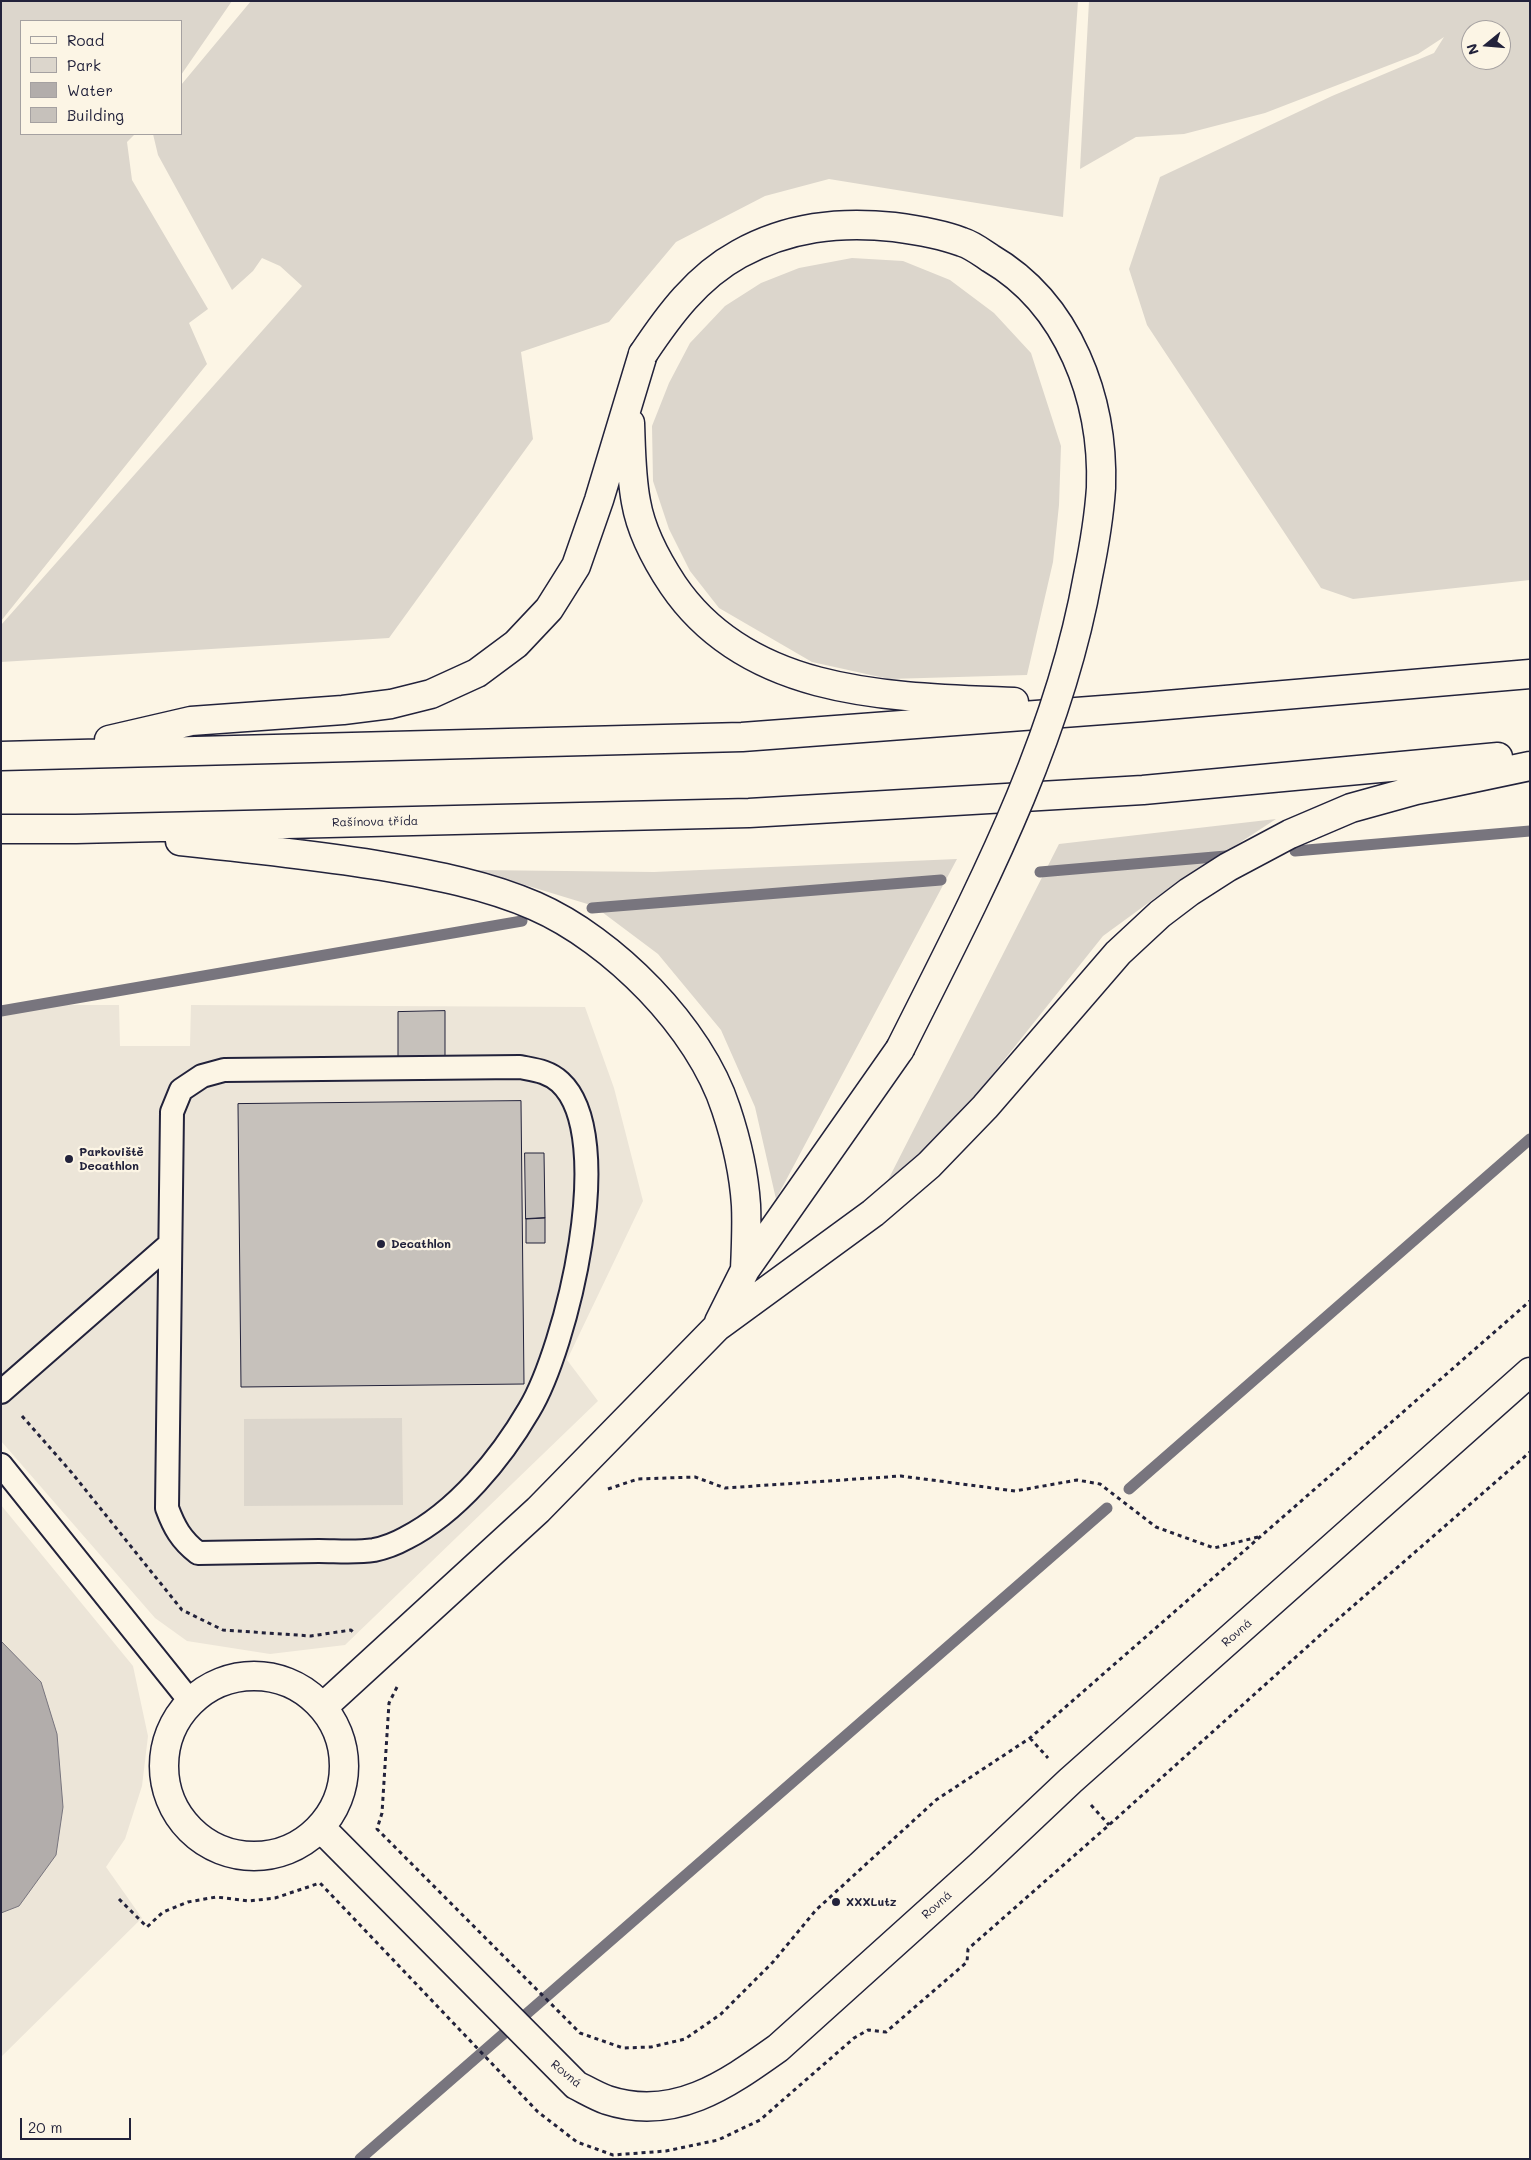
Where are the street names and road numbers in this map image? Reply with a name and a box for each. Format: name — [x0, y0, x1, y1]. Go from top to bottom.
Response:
street label: Rašínova třída — [332, 814, 418, 830]
street label: Rovná — [1219, 1616, 1255, 1650]
street label: Rovná — [919, 1888, 955, 1922]
street label: Rovná — [548, 2057, 584, 2091]

